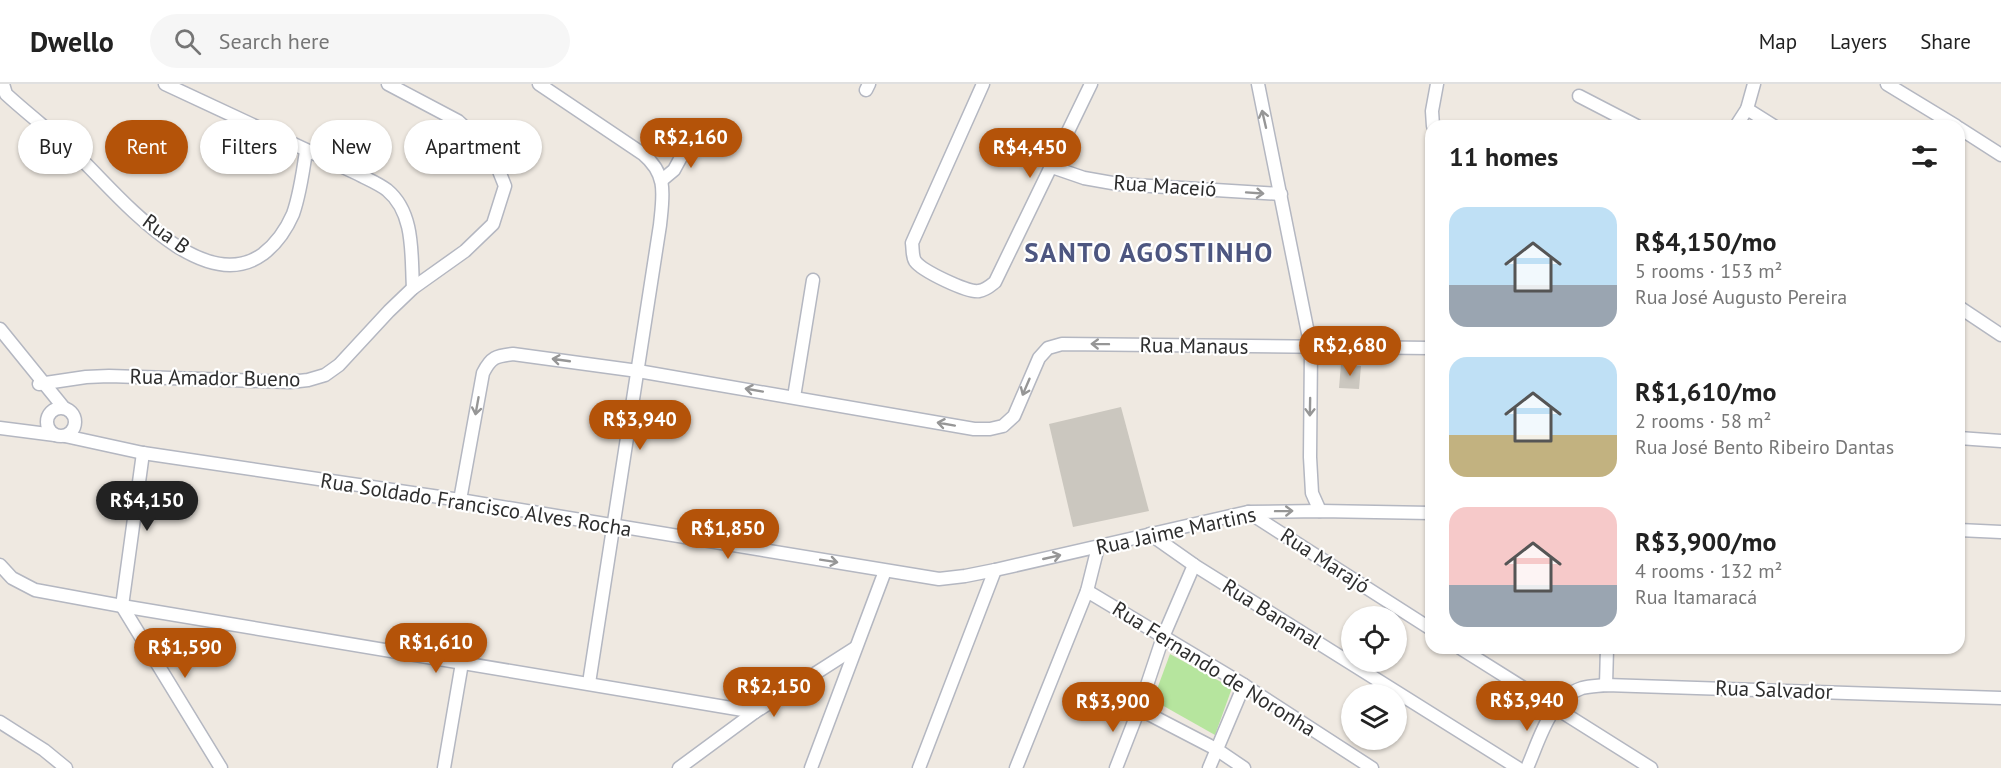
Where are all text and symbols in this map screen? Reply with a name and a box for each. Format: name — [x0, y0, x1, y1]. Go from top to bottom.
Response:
search box — [150, 14, 570, 68]
text: Dwello — [30, 23, 114, 60]
icon: search — [171, 25, 204, 58]
text: Search here — [219, 27, 330, 55]
text: Map — [1759, 28, 1797, 55]
text: Layers — [1830, 28, 1887, 55]
text: Share — [1920, 28, 1971, 55]
one-way arrow — [1257, 110, 1269, 129]
pin: R$2,160 — [636, 118, 746, 169]
chip: Buy — [18, 120, 93, 174]
chip: Rent — [105, 120, 188, 174]
chip: Filters — [200, 120, 298, 174]
chip: New — [310, 120, 392, 174]
chip: Apartment — [404, 120, 542, 174]
text: R$2,160 — [654, 124, 728, 150]
pin: R$4,450 — [975, 128, 1085, 179]
text: R$4,450 — [993, 134, 1067, 160]
text: 11 homes — [1449, 140, 1558, 173]
icon: filters — [1908, 140, 1941, 173]
street label: Rua Maceió — [1113, 168, 1217, 203]
one-way arrow — [1245, 187, 1265, 198]
street label: Rua B — [137, 207, 195, 260]
text: R$4,150/mo — [1635, 225, 1776, 258]
icon: home — [1497, 231, 1569, 303]
district label: SANTO AGOSTINHO — [1024, 235, 1274, 269]
text: 5 rooms · 153 m² — [1635, 258, 1782, 284]
text: Rua José Augusto Pereira — [1635, 284, 1847, 310]
pin: R$2,680 — [1295, 326, 1405, 377]
street label: Rua Manaus — [1139, 331, 1249, 360]
text: R$2,680 — [1313, 332, 1387, 358]
one-way arrow — [1090, 338, 1110, 350]
one-way arrow — [552, 354, 572, 365]
street label: Rua Amador Bueno — [129, 363, 301, 392]
text: R$1,610/mo — [1635, 375, 1776, 408]
one-way arrow — [1020, 378, 1031, 396]
icon: home — [1497, 381, 1569, 453]
one-way arrow — [744, 385, 764, 396]
one-way arrow — [471, 396, 482, 416]
one-way arrow — [1304, 396, 1316, 416]
pin: R$3,940 — [585, 400, 695, 451]
text: R$3,940 — [603, 406, 677, 432]
text: 2 rooms · 58 m² — [1635, 408, 1771, 434]
one-way arrow — [937, 419, 956, 430]
text: Rua José Bento Ribeiro Dantas — [1635, 434, 1894, 460]
street label: Rua Soldado Francisco Alves Rocha — [319, 467, 634, 542]
pin: R$4,150 — [92, 481, 202, 532]
text: R$4,150 — [110, 487, 184, 513]
street label: Rua Jaime Martins — [1093, 500, 1258, 561]
one-way arrow — [1273, 505, 1293, 517]
pin: R$1,850 — [673, 509, 783, 560]
text: R$1,850 — [691, 515, 765, 541]
street label: Rua Marajó — [1276, 522, 1375, 599]
text: R$3,900/mo — [1635, 525, 1776, 558]
icon: home — [1497, 531, 1569, 603]
one-way arrow — [1042, 551, 1061, 563]
one-way arrow — [818, 556, 838, 567]
text: 4 rooms · 132 m² — [1635, 558, 1782, 584]
street label: Rua Bananal — [1218, 572, 1327, 655]
text: Rua Itamaracá — [1635, 584, 1757, 610]
street label: Rua Fernando de Noronha — [1108, 595, 1321, 742]
map controls — [1341, 606, 1407, 750]
button: locate — [1341, 606, 1407, 672]
pin: R$1,610 — [381, 623, 491, 674]
pin: R$1,590 — [130, 628, 240, 679]
text: R$1,610 — [399, 629, 473, 655]
text: R$1,590 — [148, 634, 222, 660]
pin: R$2,150 — [719, 667, 829, 718]
text: R$2,150 — [737, 673, 811, 699]
street label: Rua Salvador — [1715, 674, 1833, 705]
pin: R$3,940 — [1472, 681, 1582, 732]
pin: R$3,900 — [1058, 682, 1168, 733]
button: layers — [1341, 684, 1407, 750]
text: R$3,940 — [1490, 687, 1564, 713]
text: R$3,900 — [1076, 688, 1150, 714]

